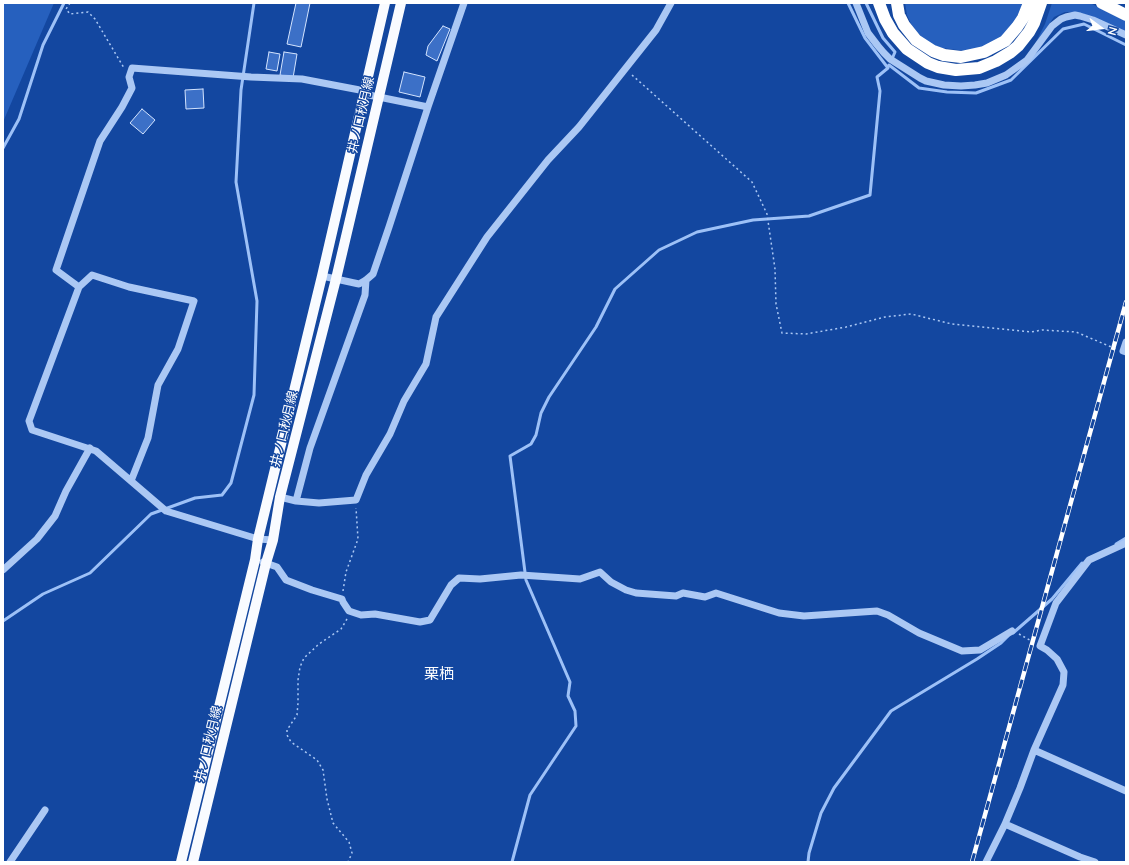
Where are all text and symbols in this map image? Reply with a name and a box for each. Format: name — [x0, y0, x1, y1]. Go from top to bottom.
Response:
north arrow — [1081, 8, 1121, 48]
text: N — [1106, 25, 1120, 37]
street label: 井ノ口秋月線 — [345, 75, 377, 155]
street label: 井ノ口秋月線 — [267, 389, 301, 469]
district label: 栗栖 — [424, 665, 454, 683]
street label: 井ノ口秋月線 — [191, 704, 225, 784]

